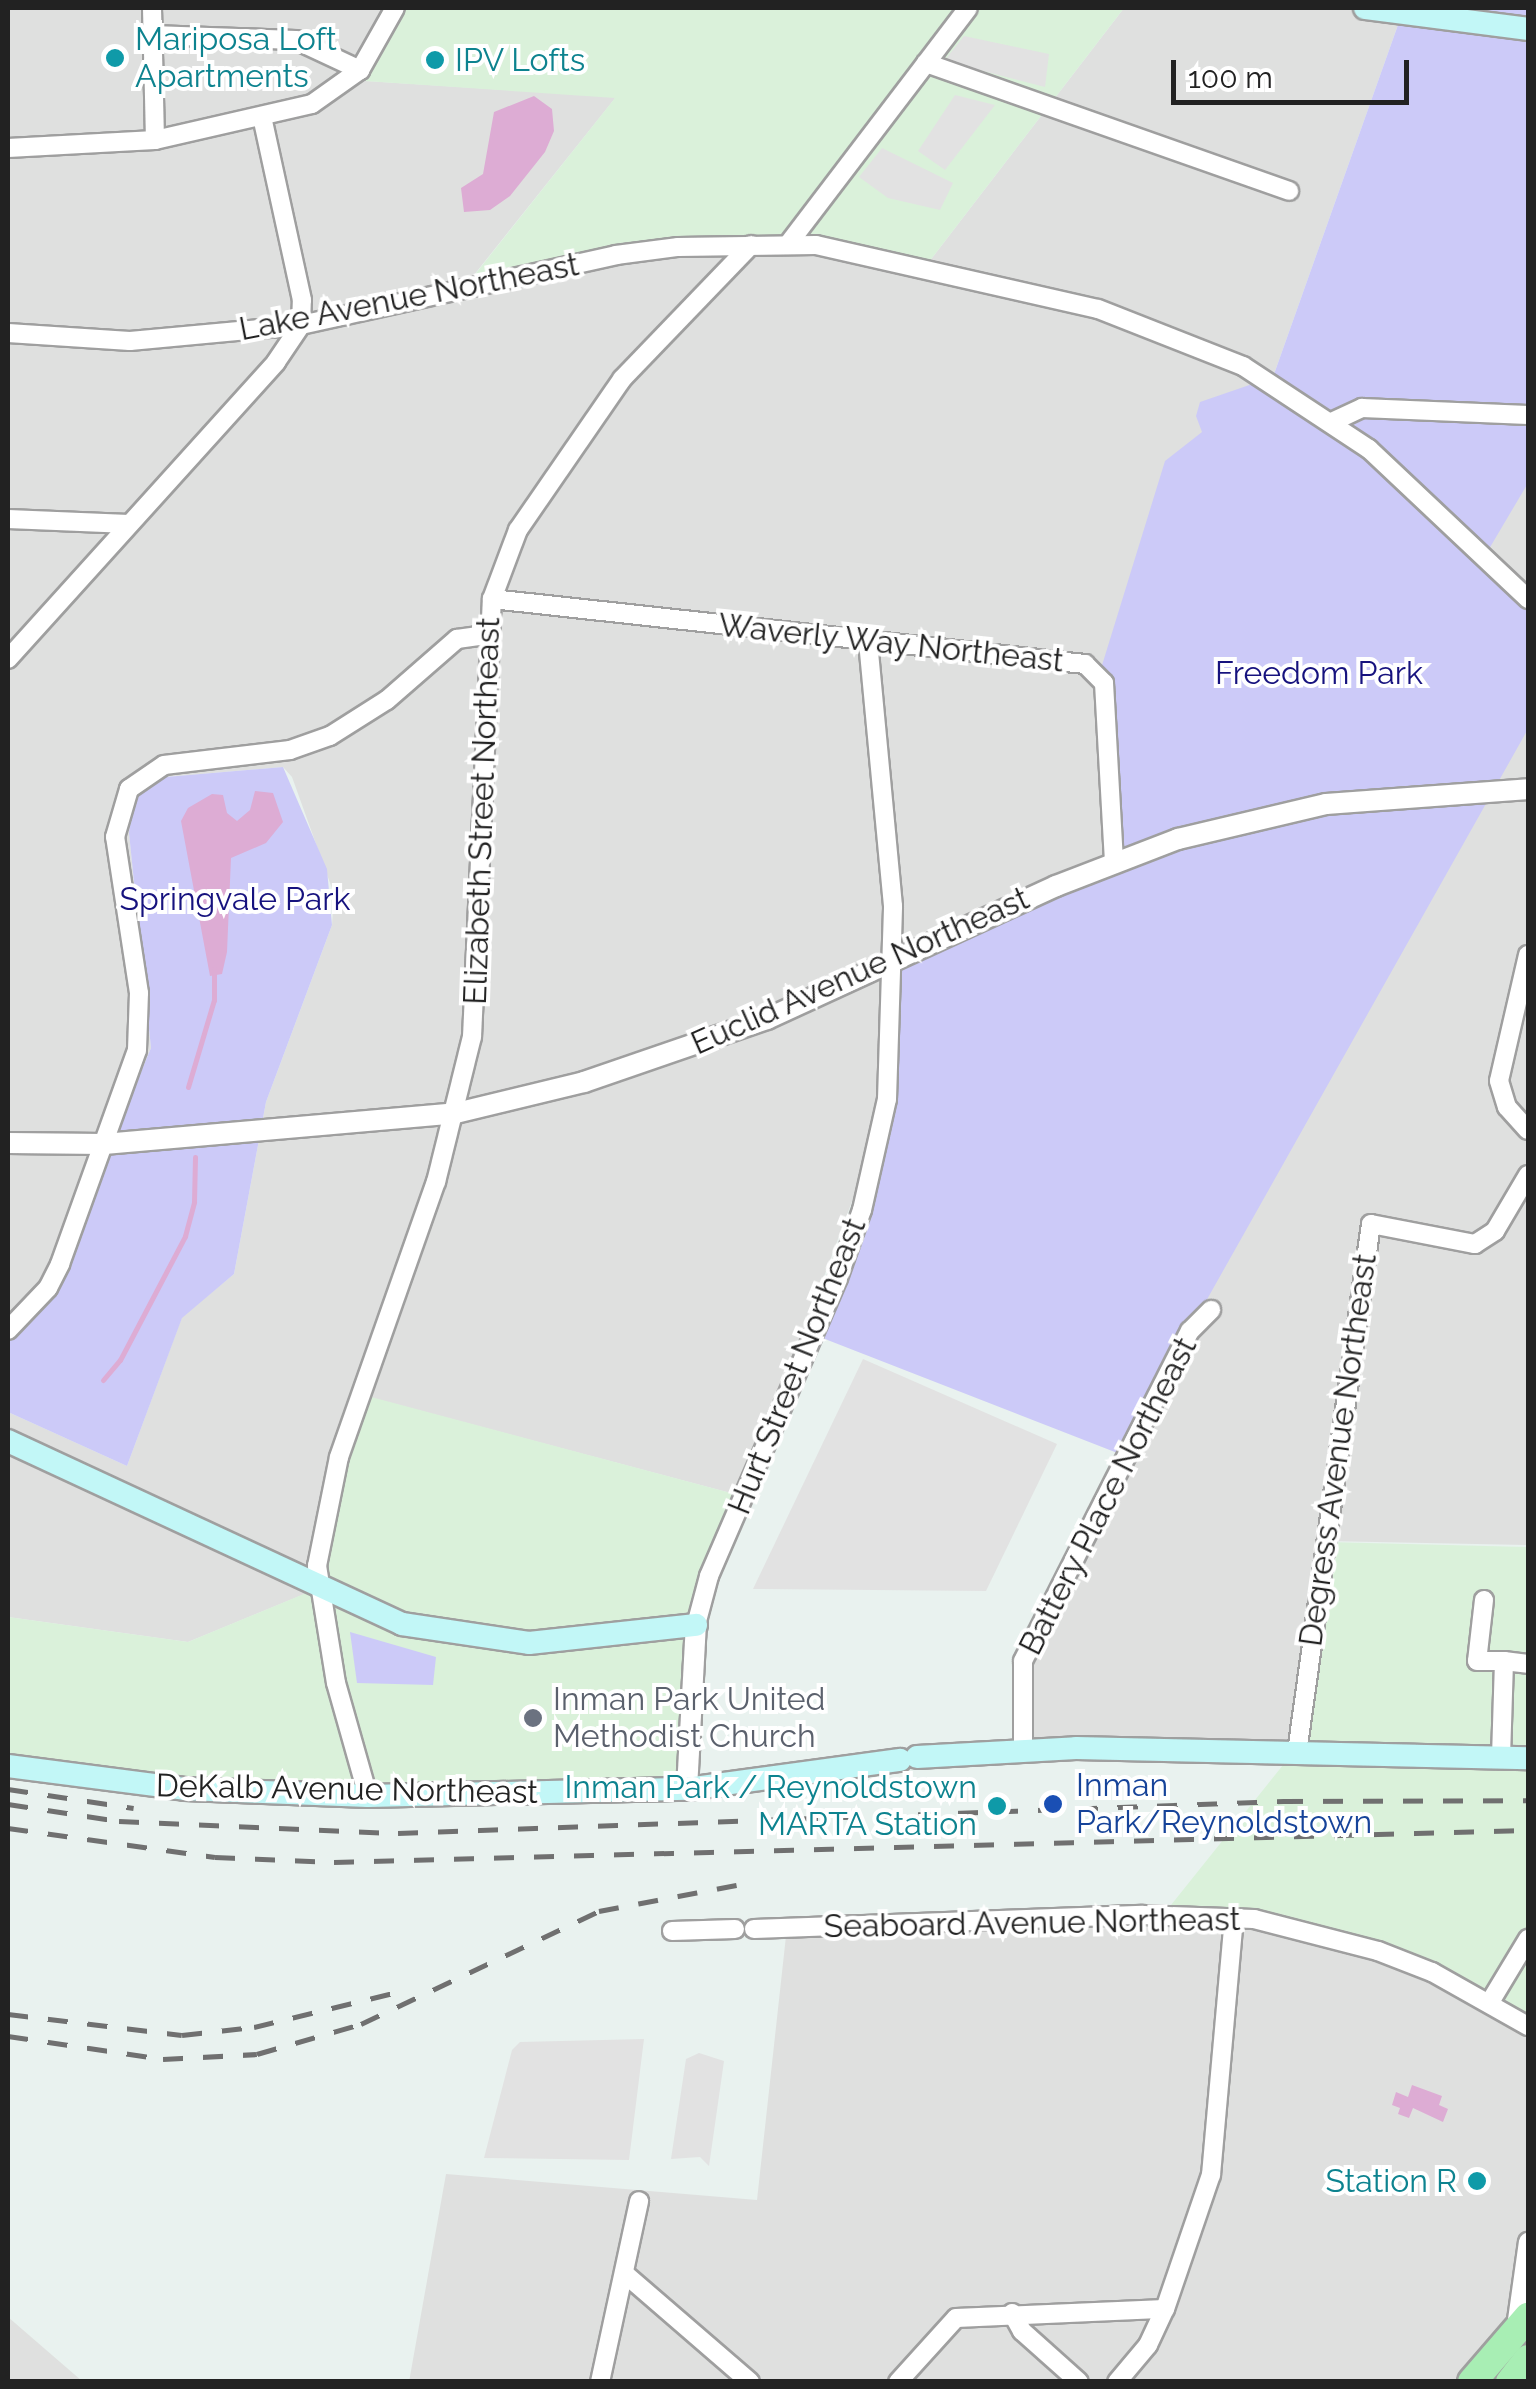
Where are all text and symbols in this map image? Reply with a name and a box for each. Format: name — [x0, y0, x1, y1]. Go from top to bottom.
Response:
place label: Mariposa Loft Apartments — [135, 21, 337, 96]
scale bar — [1176, 40, 1414, 102]
place label: IPV Lofts — [455, 41, 586, 79]
marker: Mariposa Loft Apartments — [104, 47, 126, 69]
marker: IPV Lofts — [424, 49, 446, 71]
text: 100 m — [1188, 60, 1273, 95]
street label: Lake Avenue Northeast — [235, 245, 583, 349]
street label: Waverly Way Northeast — [715, 606, 1067, 680]
street label: Elizabeth Street Northeast — [456, 617, 508, 1005]
park label: Freedom Park — [1215, 654, 1423, 692]
street label: Euclid Avenue Northeast — [685, 879, 1035, 1063]
park label: Springvale Park — [120, 880, 350, 918]
street label: Hurt Street Northeast — [720, 1212, 874, 1520]
street label: Degress Avenue Northeast — [1291, 1251, 1385, 1649]
street label: Battery Place Northeast — [1011, 1330, 1205, 1662]
place label: Inman Park United Methodist Church — [553, 1681, 826, 1756]
marker: Inman Park United Methodist Church — [522, 1707, 544, 1729]
street label: DeKalb Avenue Northeast — [155, 1766, 539, 1812]
place label: Inman Park/Reynoldstown — [1076, 1767, 1372, 1842]
place label: Inman Park / Reynoldstown MARTA Station — [564, 1769, 977, 1844]
marker: Inman Park/Reynoldstown — [1040, 1791, 1066, 1817]
marker: Inman Park / Reynoldstown MARTA Station — [986, 1795, 1008, 1817]
street label: Seaboard Avenue Northeast — [823, 1900, 1241, 1946]
place label: Station R — [1325, 2162, 1457, 2200]
marker: Station R — [1466, 2170, 1488, 2192]

